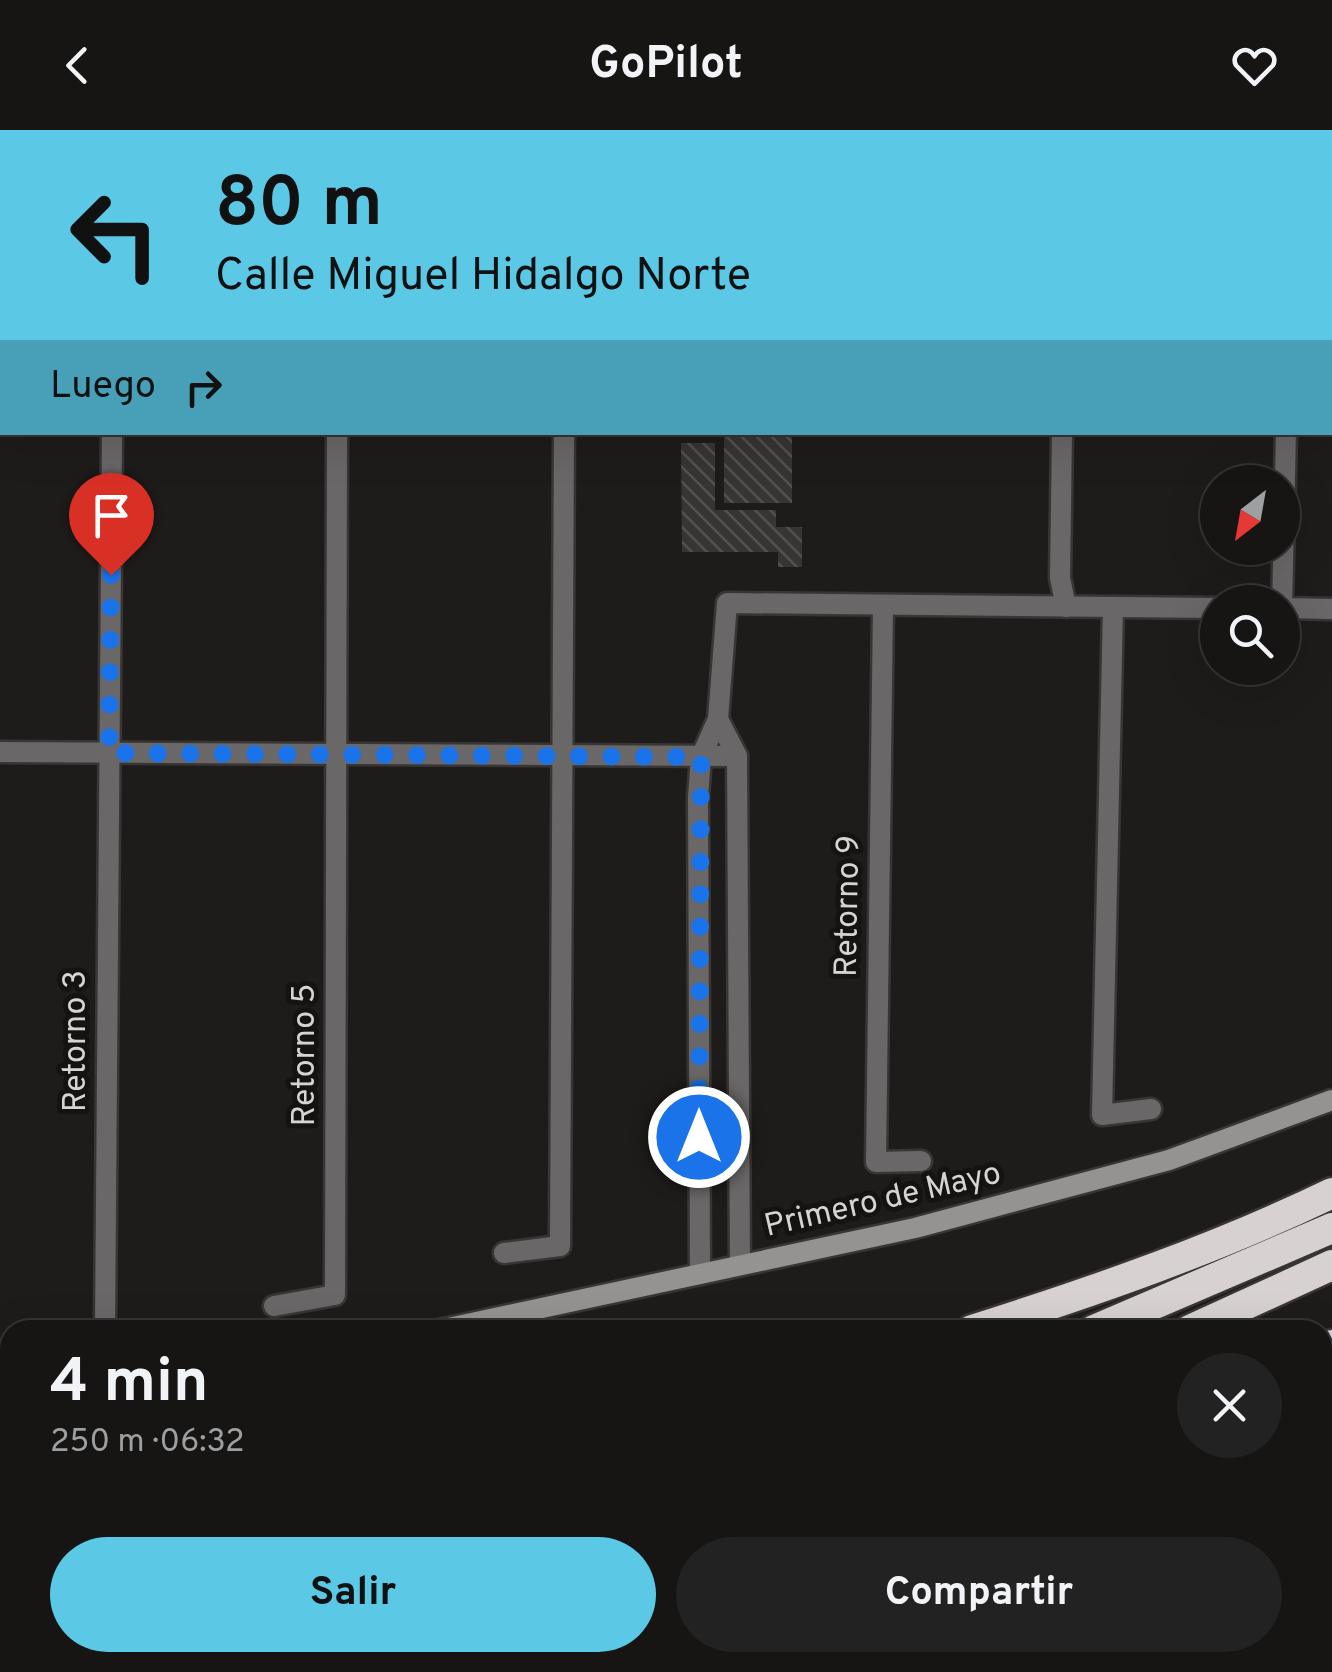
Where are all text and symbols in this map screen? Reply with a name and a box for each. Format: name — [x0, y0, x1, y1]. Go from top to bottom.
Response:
text: GoPilot — [589, 37, 743, 94]
icon: back — [50, 38, 105, 93]
icon: heart — [1227, 38, 1282, 93]
text: 80 m — [215, 162, 383, 251]
icon: left — [50, 170, 180, 300]
text: Calle Miguel Hidalgo Norte — [215, 249, 751, 306]
icon: right — [176, 360, 231, 415]
text: Luego — [50, 363, 156, 412]
north arrow — [1200, 465, 1300, 565]
map controls — [1200, 465, 1300, 685]
pin — [69, 473, 154, 576]
icon: arrive — [84, 488, 139, 543]
button: search — [1200, 585, 1300, 685]
street label: Retorno 9 — [828, 835, 870, 977]
street label: Retorno 3 — [57, 970, 97, 1112]
street label: Retorno 5 — [286, 984, 326, 1126]
position arrow — [647, 1085, 751, 1189]
street label: Primero de Mayo — [761, 1154, 1005, 1248]
text: 4 min — [50, 1347, 209, 1423]
button: close — [1177, 1353, 1282, 1458]
text: 250 m · 06:32 — [50, 1423, 245, 1463]
button: Salir — [50, 1537, 656, 1652]
button: Compartir — [676, 1537, 1282, 1652]

